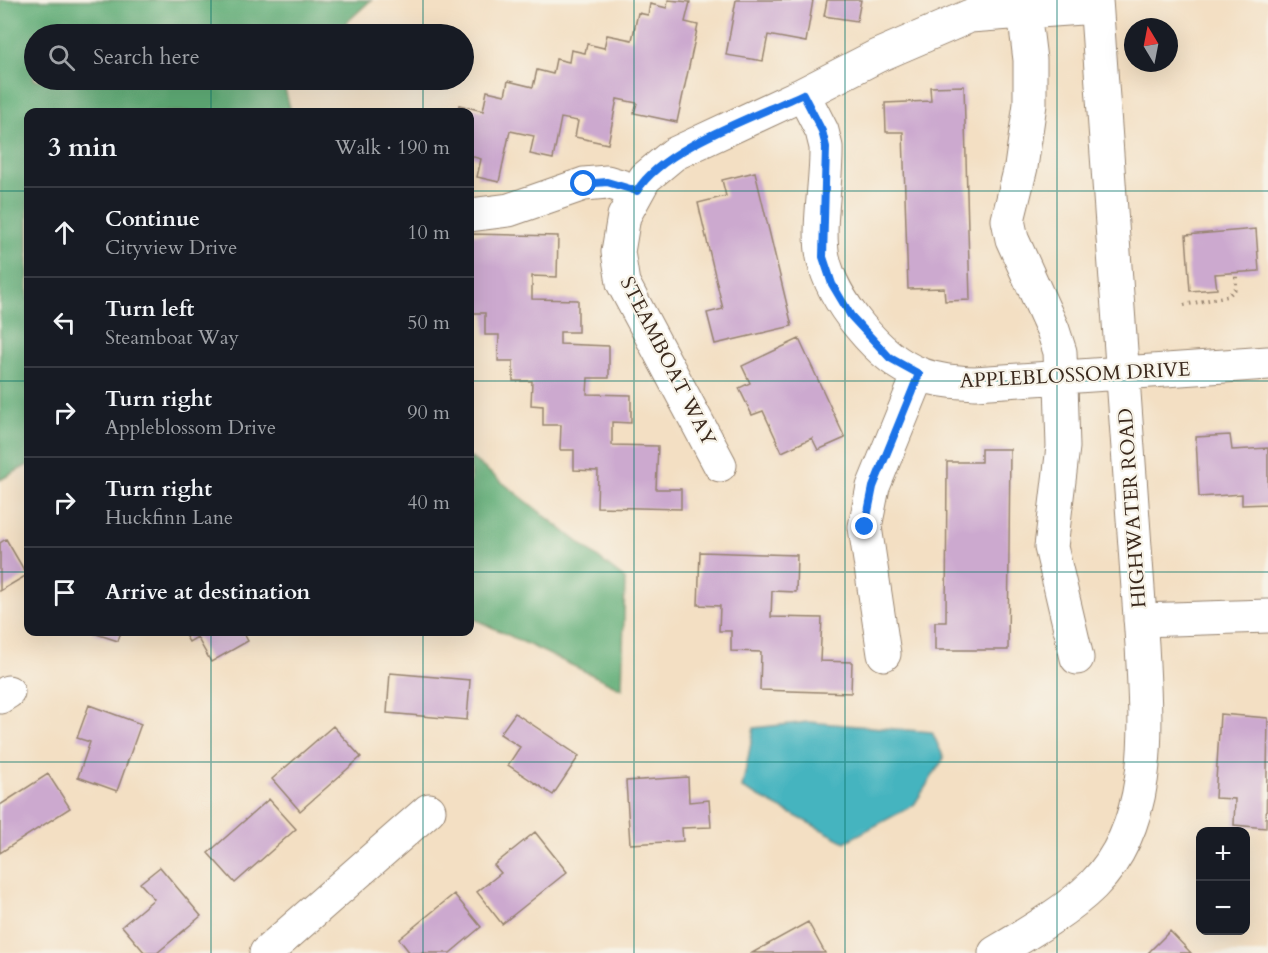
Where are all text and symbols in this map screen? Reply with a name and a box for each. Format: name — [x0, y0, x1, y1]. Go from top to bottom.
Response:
north arrow — [1124, 18, 1178, 72]
search box — [24, 24, 474, 90]
icon: search — [45, 41, 78, 74]
text: Search here — [93, 42, 200, 72]
text: 3 min — [48, 130, 117, 165]
text: Walk · 190 m — [335, 134, 450, 161]
route start — [570, 170, 596, 196]
text: Continue — [105, 204, 200, 234]
icon: ahead — [48, 216, 81, 249]
text: 10 m — [407, 219, 450, 246]
text: Cityview Drive — [105, 234, 237, 261]
street label: STEAMBOAT WAY — [614, 272, 722, 450]
text: Turn left — [105, 294, 194, 324]
icon: left — [48, 306, 81, 339]
text: 50 m — [407, 309, 450, 336]
text: Steamboat Way — [105, 324, 239, 351]
street label: APPLEBLOSSOM DRIVE — [959, 355, 1191, 395]
text: Turn right — [105, 384, 212, 414]
icon: right — [48, 396, 81, 429]
text: 90 m — [407, 399, 450, 426]
street label: HIGHWATER ROAD — [1112, 407, 1152, 609]
text: Appleblossom Drive — [105, 414, 276, 441]
text: Turn right — [105, 474, 212, 504]
icon: right — [48, 486, 81, 519]
text: 40 m — [407, 489, 450, 516]
text: Huckfinn Lane — [105, 504, 233, 531]
route end — [851, 513, 877, 539]
icon: arrive — [48, 576, 81, 609]
text: Arrive at destination — [105, 577, 310, 607]
map controls — [1196, 827, 1250, 935]
button: + — [1196, 827, 1250, 881]
button: − — [1196, 881, 1250, 935]

